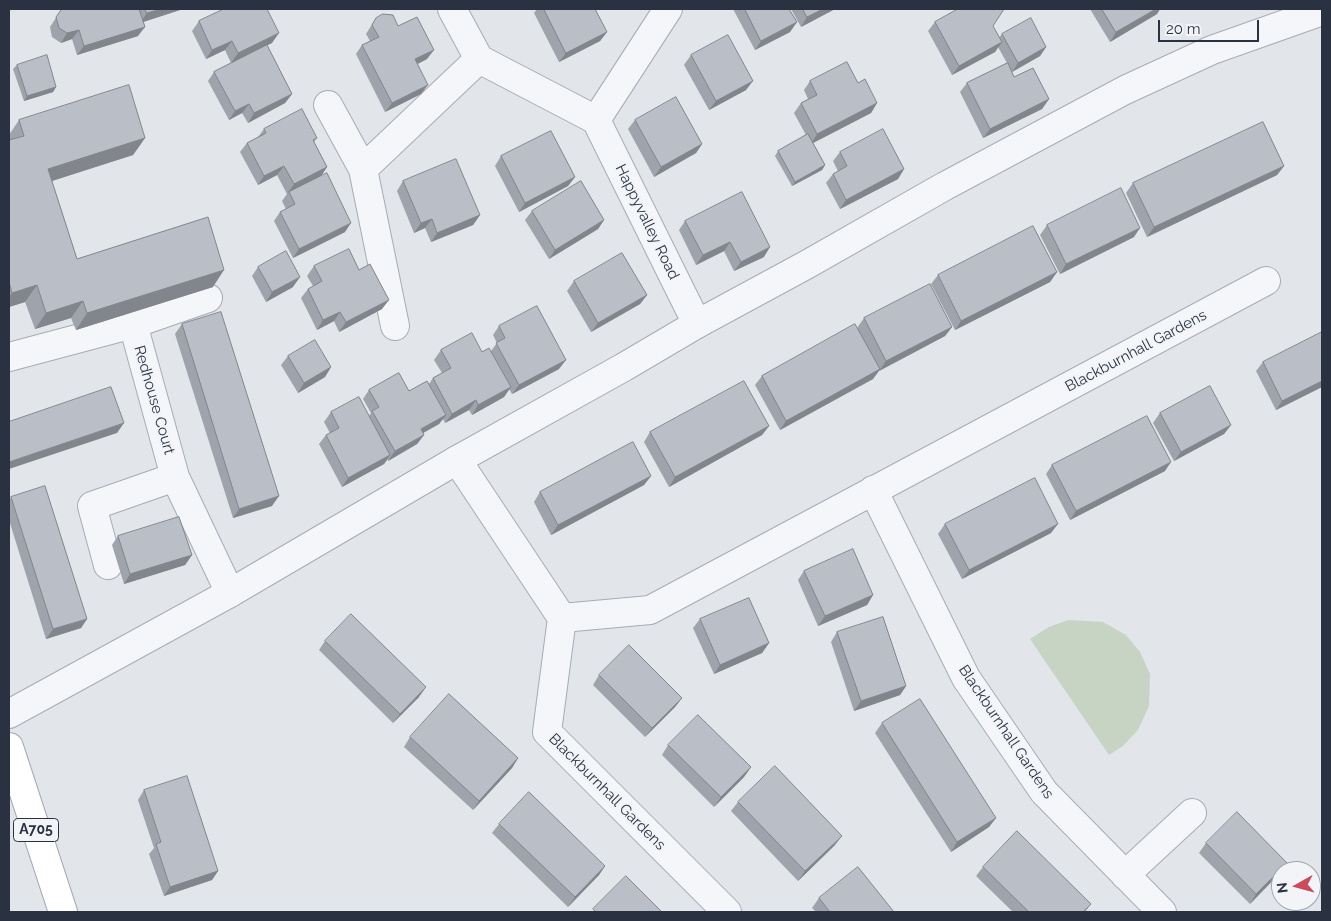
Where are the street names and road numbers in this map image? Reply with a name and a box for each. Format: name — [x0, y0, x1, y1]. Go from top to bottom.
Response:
street label: Happyvalley Road — [611, 161, 683, 283]
street label: Blackburnhall Gardens — [1062, 306, 1210, 396]
street label: Redhouse Court — [130, 343, 178, 457]
street label: Blackburnhall Gardens — [954, 662, 1058, 802]
street label: Blackburnhall Gardens — [545, 730, 669, 854]
road number: A705 — [14, 818, 58, 842]

